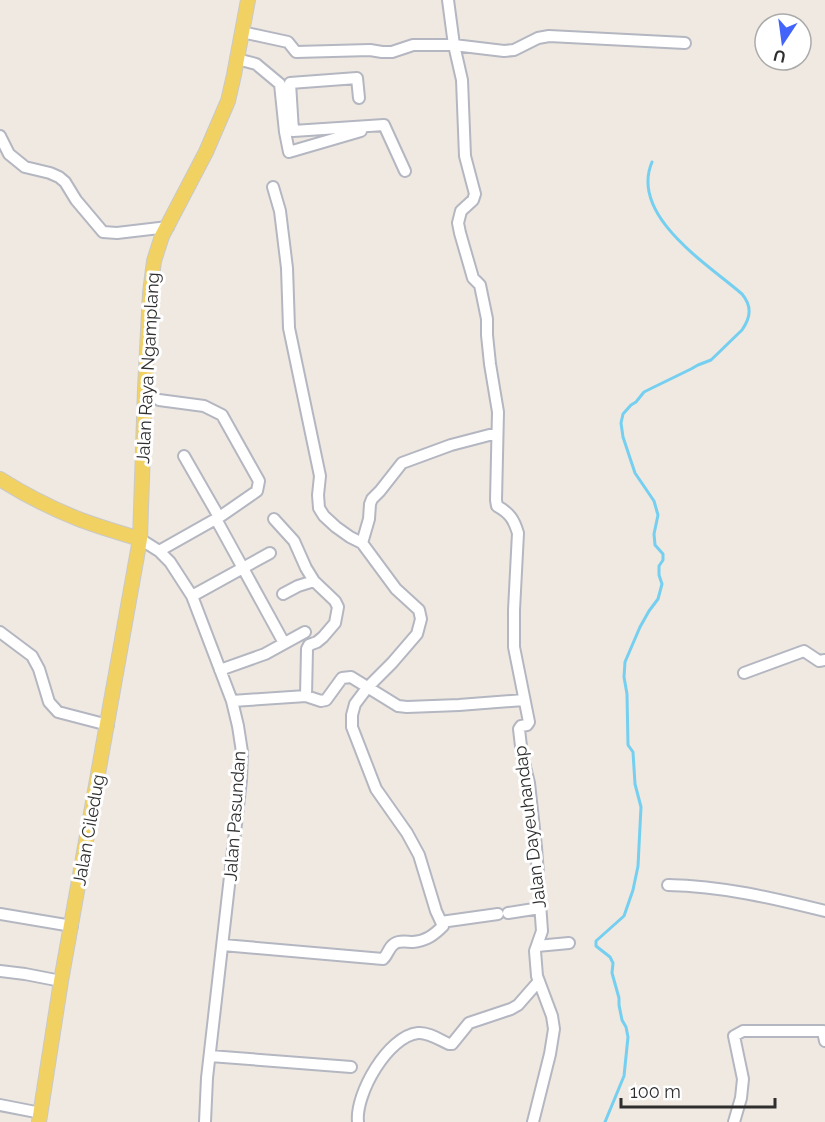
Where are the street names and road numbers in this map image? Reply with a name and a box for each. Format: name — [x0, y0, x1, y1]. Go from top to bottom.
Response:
street label: Jalan Raya Ngamplang — [132, 272, 163, 464]
street label: Jalan Dayeuhandap — [509, 744, 550, 910]
street label: Jalan Pasundan — [219, 750, 250, 882]
street label: Jalan Ciledug — [68, 773, 109, 887]

